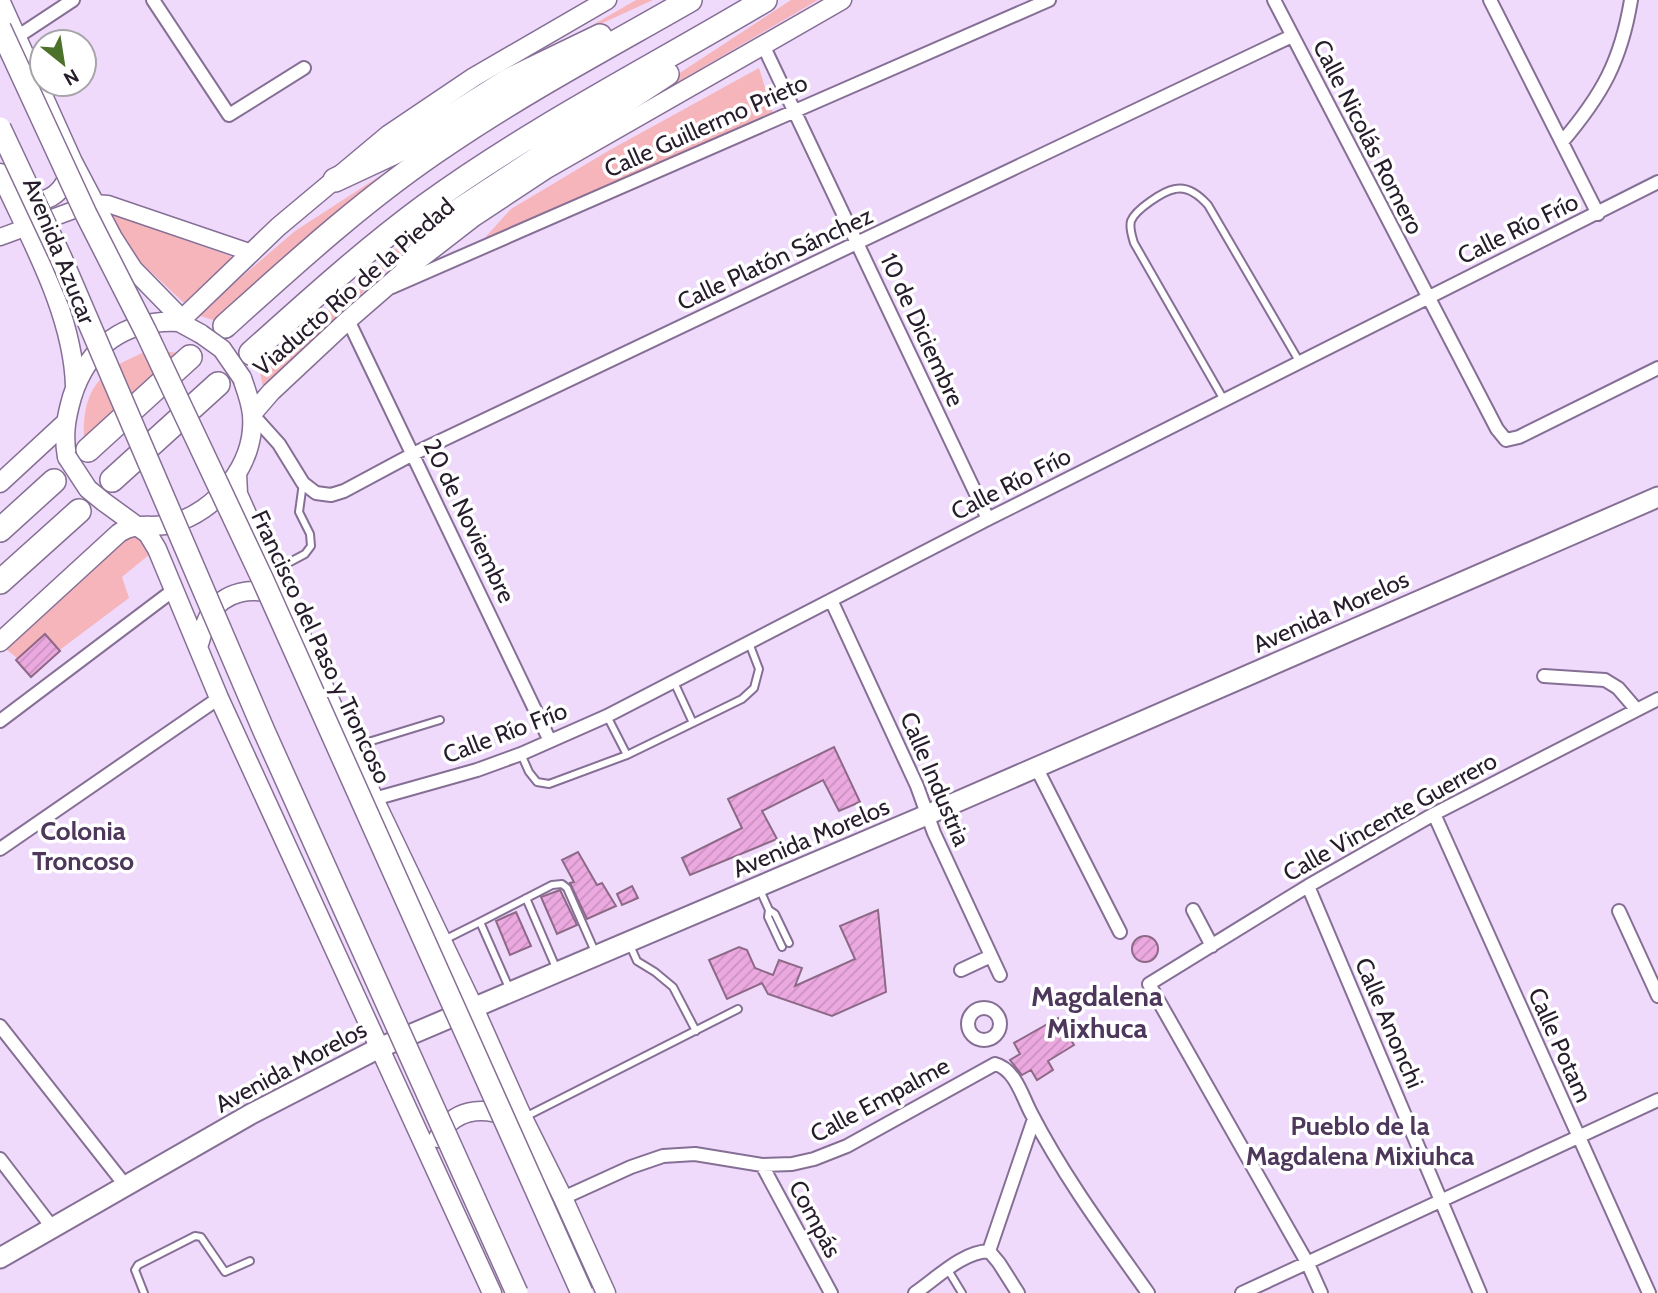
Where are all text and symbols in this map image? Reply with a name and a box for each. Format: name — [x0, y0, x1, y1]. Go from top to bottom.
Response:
north arrow — [28, 28, 98, 98]
street label: Calle Nicolás Romero — [1307, 35, 1430, 239]
text: N — [60, 64, 83, 91]
street label: Calle Guillermo Prieto — [600, 68, 812, 183]
street label: Avenida Azucar — [17, 173, 102, 329]
street label: Calle Río Frío — [1453, 187, 1583, 270]
street label: Viaducto Río de la Piedad — [247, 192, 460, 382]
street label: Calle Platón Sánchez — [672, 201, 877, 317]
street label: 10 de Diciembre — [874, 249, 971, 411]
street label: 20 de Noviembre — [417, 434, 522, 607]
street label: Calle Río Frío — [946, 441, 1076, 526]
street label: Francisco del Paso y Troncoso — [245, 505, 398, 788]
street label: Avenida Morelos — [1249, 564, 1413, 659]
street label: Calle Río Frío — [439, 696, 571, 769]
street label: Calle Industria — [894, 707, 977, 851]
street label: Calle Vincente Guerrero — [1278, 746, 1502, 887]
street label: Avenida Morelos — [728, 792, 893, 884]
district label: Colonia Troncoso — [32, 815, 134, 877]
street label: Calle Anonchi — [1349, 953, 1430, 1092]
district label: Magdalena Mixhuca — [1031, 979, 1163, 1045]
street label: Calle Potam — [1522, 983, 1599, 1107]
street label: Avenida Morelos — [210, 1014, 371, 1119]
street label: Calle Empalme — [805, 1051, 954, 1148]
district label: Pueblo de la Magdalena Mixiuhca — [1246, 1110, 1474, 1172]
street label: Compás — [783, 1175, 848, 1262]

